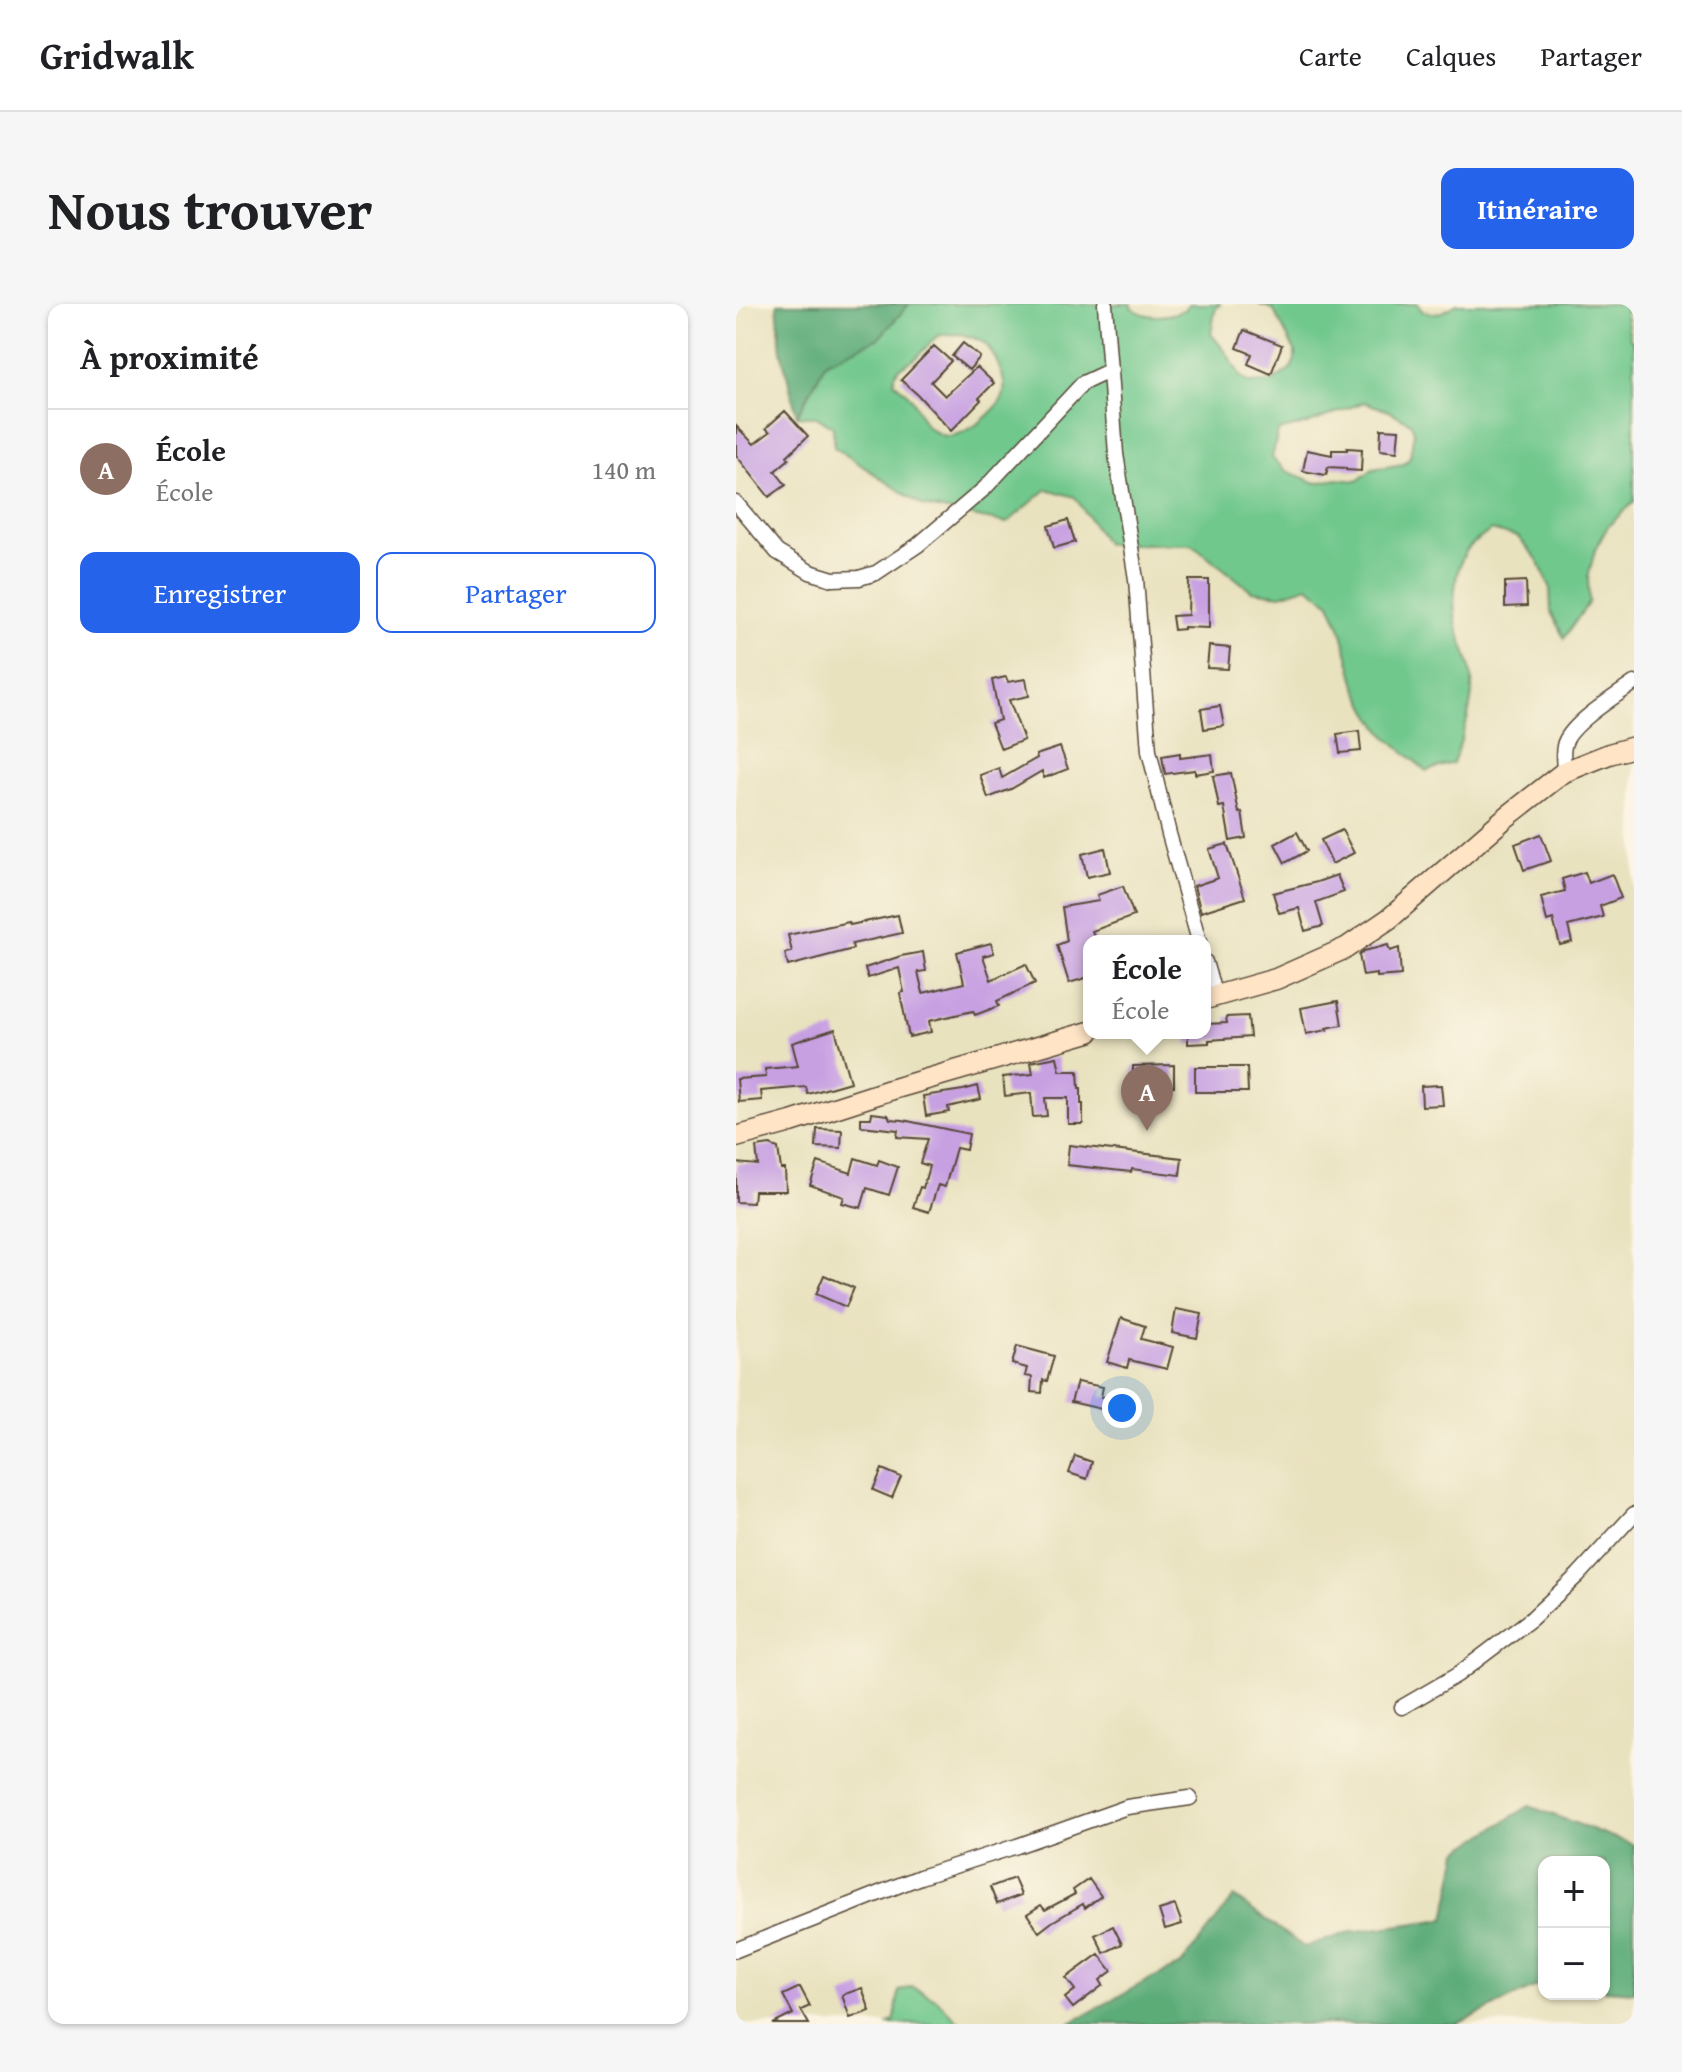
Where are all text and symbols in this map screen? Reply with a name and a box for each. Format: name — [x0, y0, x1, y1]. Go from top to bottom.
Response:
text: Gridwalk — [40, 27, 194, 83]
text: Carte — [1299, 35, 1362, 76]
text: Calques — [1406, 35, 1496, 76]
text: Partager — [1540, 35, 1642, 76]
text: Nous trouver — [48, 167, 372, 250]
button: Itinéraire — [1441, 168, 1634, 249]
text: À proximité — [80, 332, 259, 381]
text: École — [156, 428, 226, 472]
text: A — [98, 450, 114, 489]
text: 140 m — [591, 450, 656, 489]
text: École — [156, 472, 213, 511]
button: Enregistrer — [80, 552, 360, 633]
button: Partager — [376, 552, 656, 633]
popup — [1083, 935, 1211, 1039]
text: École — [1112, 946, 1182, 990]
text: École — [1112, 990, 1170, 1029]
pin: A — [1121, 1065, 1173, 1131]
your location — [1102, 1388, 1142, 1428]
map controls — [1538, 1856, 1610, 2000]
button: + — [1538, 1856, 1610, 1928]
button: − — [1538, 1928, 1610, 2000]

